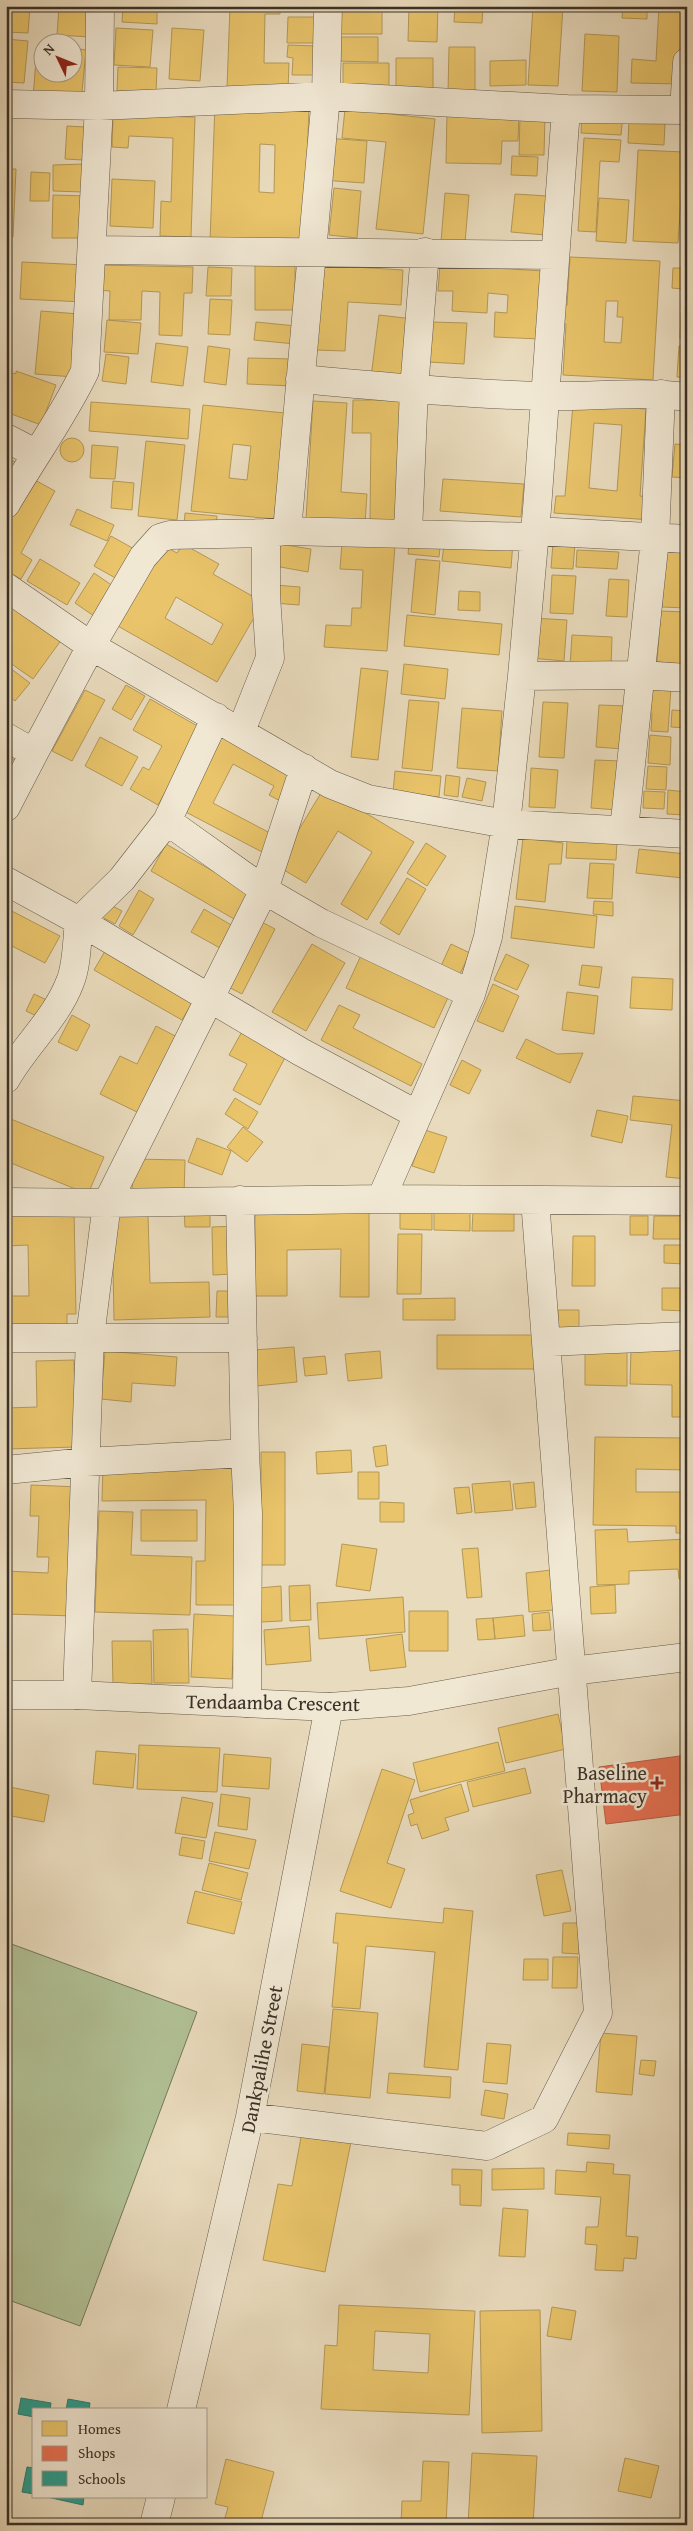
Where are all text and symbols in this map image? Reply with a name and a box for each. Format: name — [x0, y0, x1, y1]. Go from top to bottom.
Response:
north arrow — [32, 32, 82, 82]
text: N — [38, 38, 59, 59]
street label: Tendaamba Crescent — [186, 1686, 360, 1718]
place label: Baseline Pharmacy — [563, 1758, 647, 1810]
marker: Baseline Pharmacy — [651, 1777, 663, 1789]
street label: Dankpalihe Street — [232, 1983, 290, 2135]
legend — [32, 2408, 208, 2498]
text: Homes — [78, 2418, 121, 2439]
text: Shops — [78, 2442, 115, 2463]
text: Schools — [78, 2468, 126, 2489]

